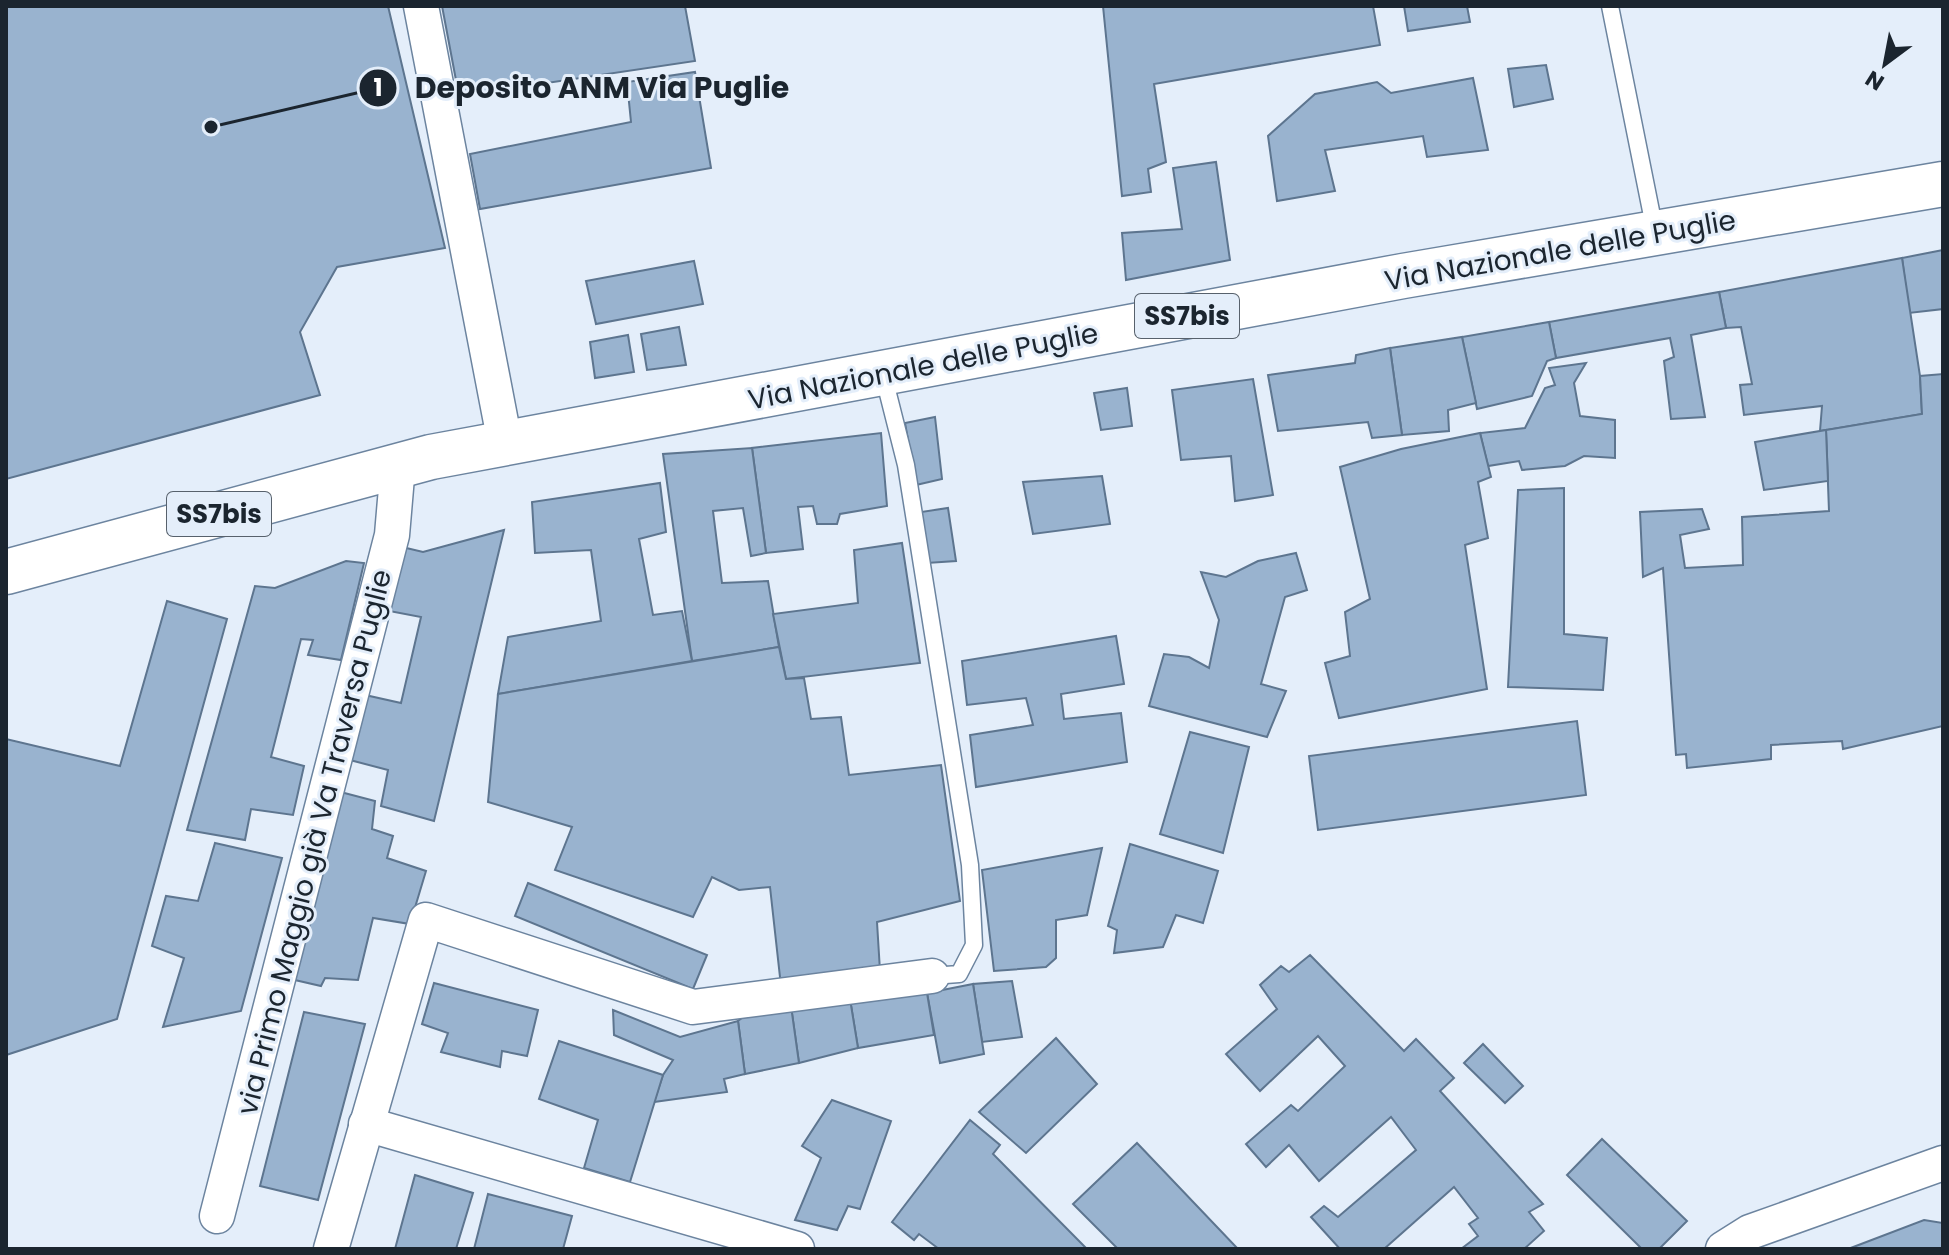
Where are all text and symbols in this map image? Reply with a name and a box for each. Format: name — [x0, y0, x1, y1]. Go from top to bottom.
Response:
north arrow — [1845, 24, 1925, 104]
callout: Deposito ANM Via Puglie — [358, 61, 805, 115]
text: N — [1859, 63, 1890, 98]
text: Deposito ANM Via Puglie — [415, 66, 789, 109]
text: 1 — [373, 71, 383, 104]
street label: Via Nazionale delle Puglie — [1381, 200, 1739, 301]
road number: SS7bis — [1135, 294, 1239, 338]
street label: Via Nazionale delle Puglie — [745, 313, 1102, 420]
road number: SS7bis — [167, 492, 271, 536]
street label: via Primo Maggio già Va Traversa Puglie — [228, 565, 401, 1119]

